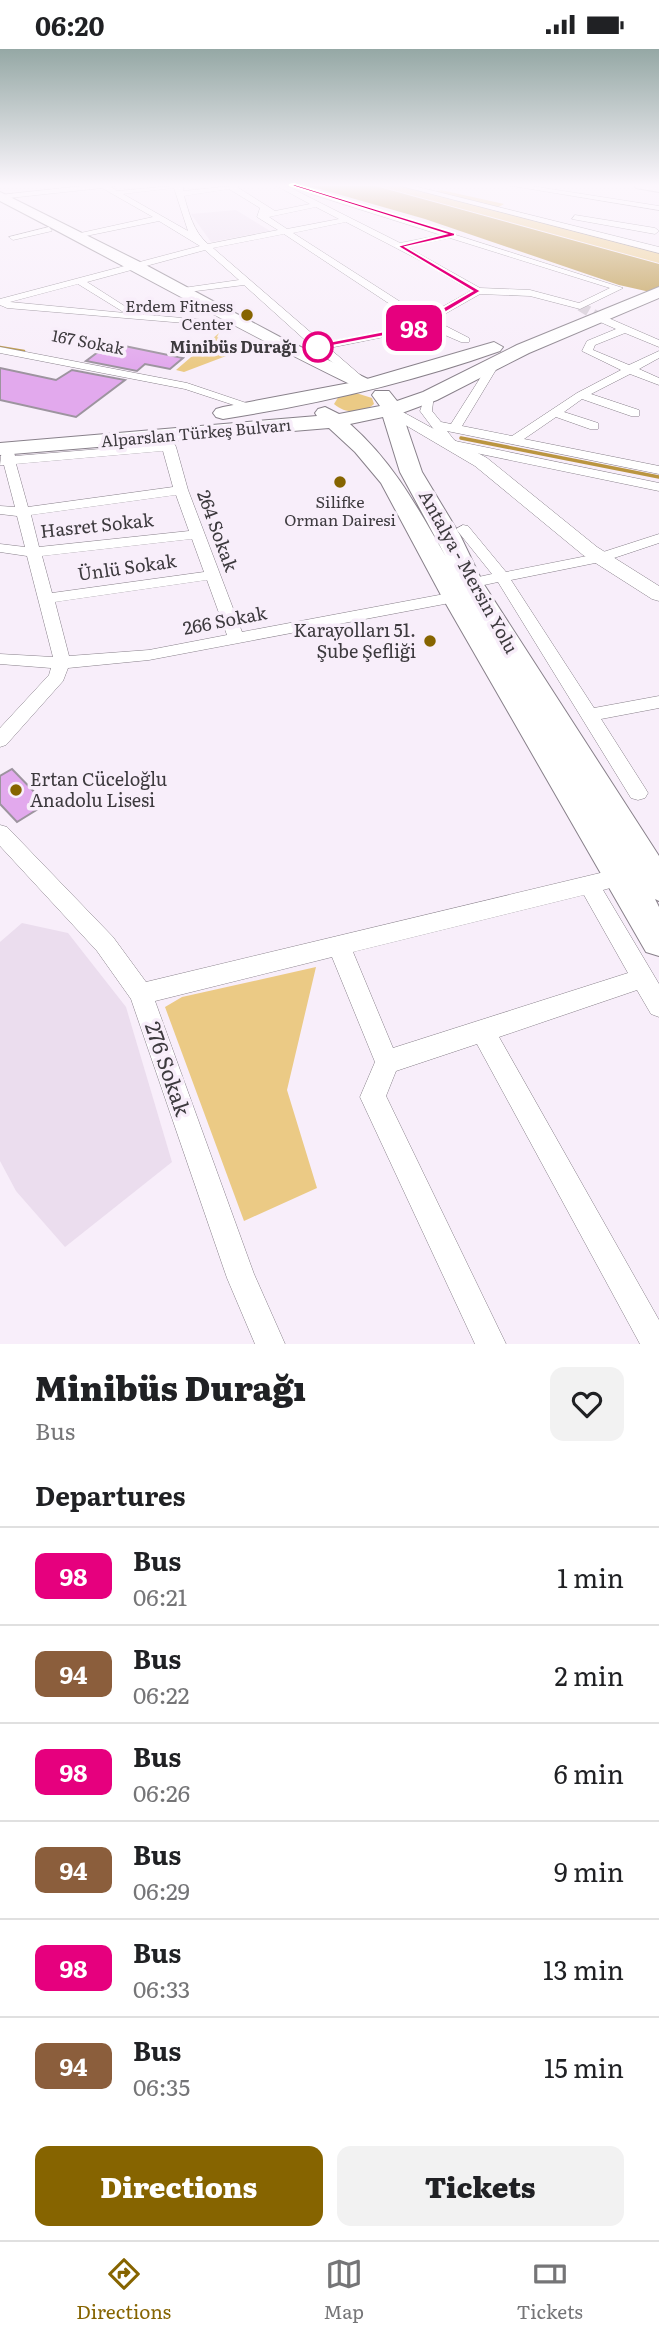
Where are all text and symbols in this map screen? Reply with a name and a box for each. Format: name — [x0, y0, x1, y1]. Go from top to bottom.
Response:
text: 06:20 — [35, 5, 105, 44]
place label: Erdem Fitness Center — [125, 293, 233, 335]
line badge: 98 — [382, 305, 446, 351]
marker: Erdem Fitness Center — [239, 307, 255, 323]
text: 98 — [400, 310, 428, 345]
street label: 167 Sokak — [50, 322, 127, 360]
marker: Minibüs Durağı — [303, 332, 333, 362]
place label: Minibüs Durağı — [170, 334, 297, 358]
street label: Alparslan Türkeş Bulvarı — [100, 412, 292, 452]
marker: Silifke Orman Dairesi — [332, 474, 348, 490]
street label: Antalya - Mersin Yolu — [413, 484, 526, 658]
street label: 264 Sokak — [191, 486, 246, 576]
place label: Silifke Orman Dairesi — [284, 489, 396, 531]
street label: Hasret Sokak — [39, 505, 156, 544]
street label: Ünlü Sokak — [76, 546, 179, 587]
street label: 266 Sokak — [181, 598, 270, 641]
place label: Karayolları 51. Şube Şefliği — [294, 616, 416, 664]
marker: Karayolları 51. Şube Şefliği — [422, 633, 438, 649]
place label: Ertan Cüceloğlu Anadolu Lisesi — [30, 765, 167, 813]
marker: Ertan Cüceloğlu Anadolu Lisesi — [8, 782, 24, 798]
street label: 276 Sokak — [139, 1017, 200, 1120]
text: Minibüs Durağı — [35, 1362, 306, 1411]
button: heart — [550, 1367, 624, 1441]
text: Bus — [35, 1413, 75, 1447]
text: Departures — [35, 1475, 186, 1514]
text: Bus — [133, 1540, 181, 1579]
text: 1 min — [557, 1557, 624, 1596]
text: 98 — [60, 1558, 87, 1593]
text: 06:21 — [133, 1579, 187, 1613]
text: Bus — [133, 1638, 181, 1677]
text: 2 min — [555, 1655, 624, 1694]
text: 94 — [59, 1656, 88, 1691]
text: 06:22 — [133, 1677, 189, 1711]
text: Bus — [133, 1736, 181, 1775]
text: 6 min — [554, 1753, 624, 1792]
text: 98 — [60, 1754, 87, 1789]
text: 06:26 — [133, 1775, 190, 1809]
text: Bus — [133, 1834, 181, 1873]
text: 9 min — [554, 1851, 624, 1890]
text: 94 — [59, 1852, 88, 1887]
text: 06:29 — [133, 1873, 190, 1907]
text: Bus — [133, 1932, 181, 1971]
text: 13 min — [543, 1949, 624, 1988]
text: 98 — [60, 1950, 87, 1985]
text: 06:33 — [133, 1971, 190, 2005]
text: Bus — [133, 2030, 181, 2069]
text: 15 min — [544, 2047, 624, 2086]
text: 94 — [59, 2048, 88, 2083]
text: 06:35 — [133, 2069, 190, 2103]
button: Directions — [35, 2146, 323, 2226]
button: Tickets — [337, 2146, 624, 2226]
tab: Directions — [76, 2255, 171, 2325]
tab: Map — [324, 2255, 364, 2325]
tab: Tickets — [516, 2255, 583, 2325]

